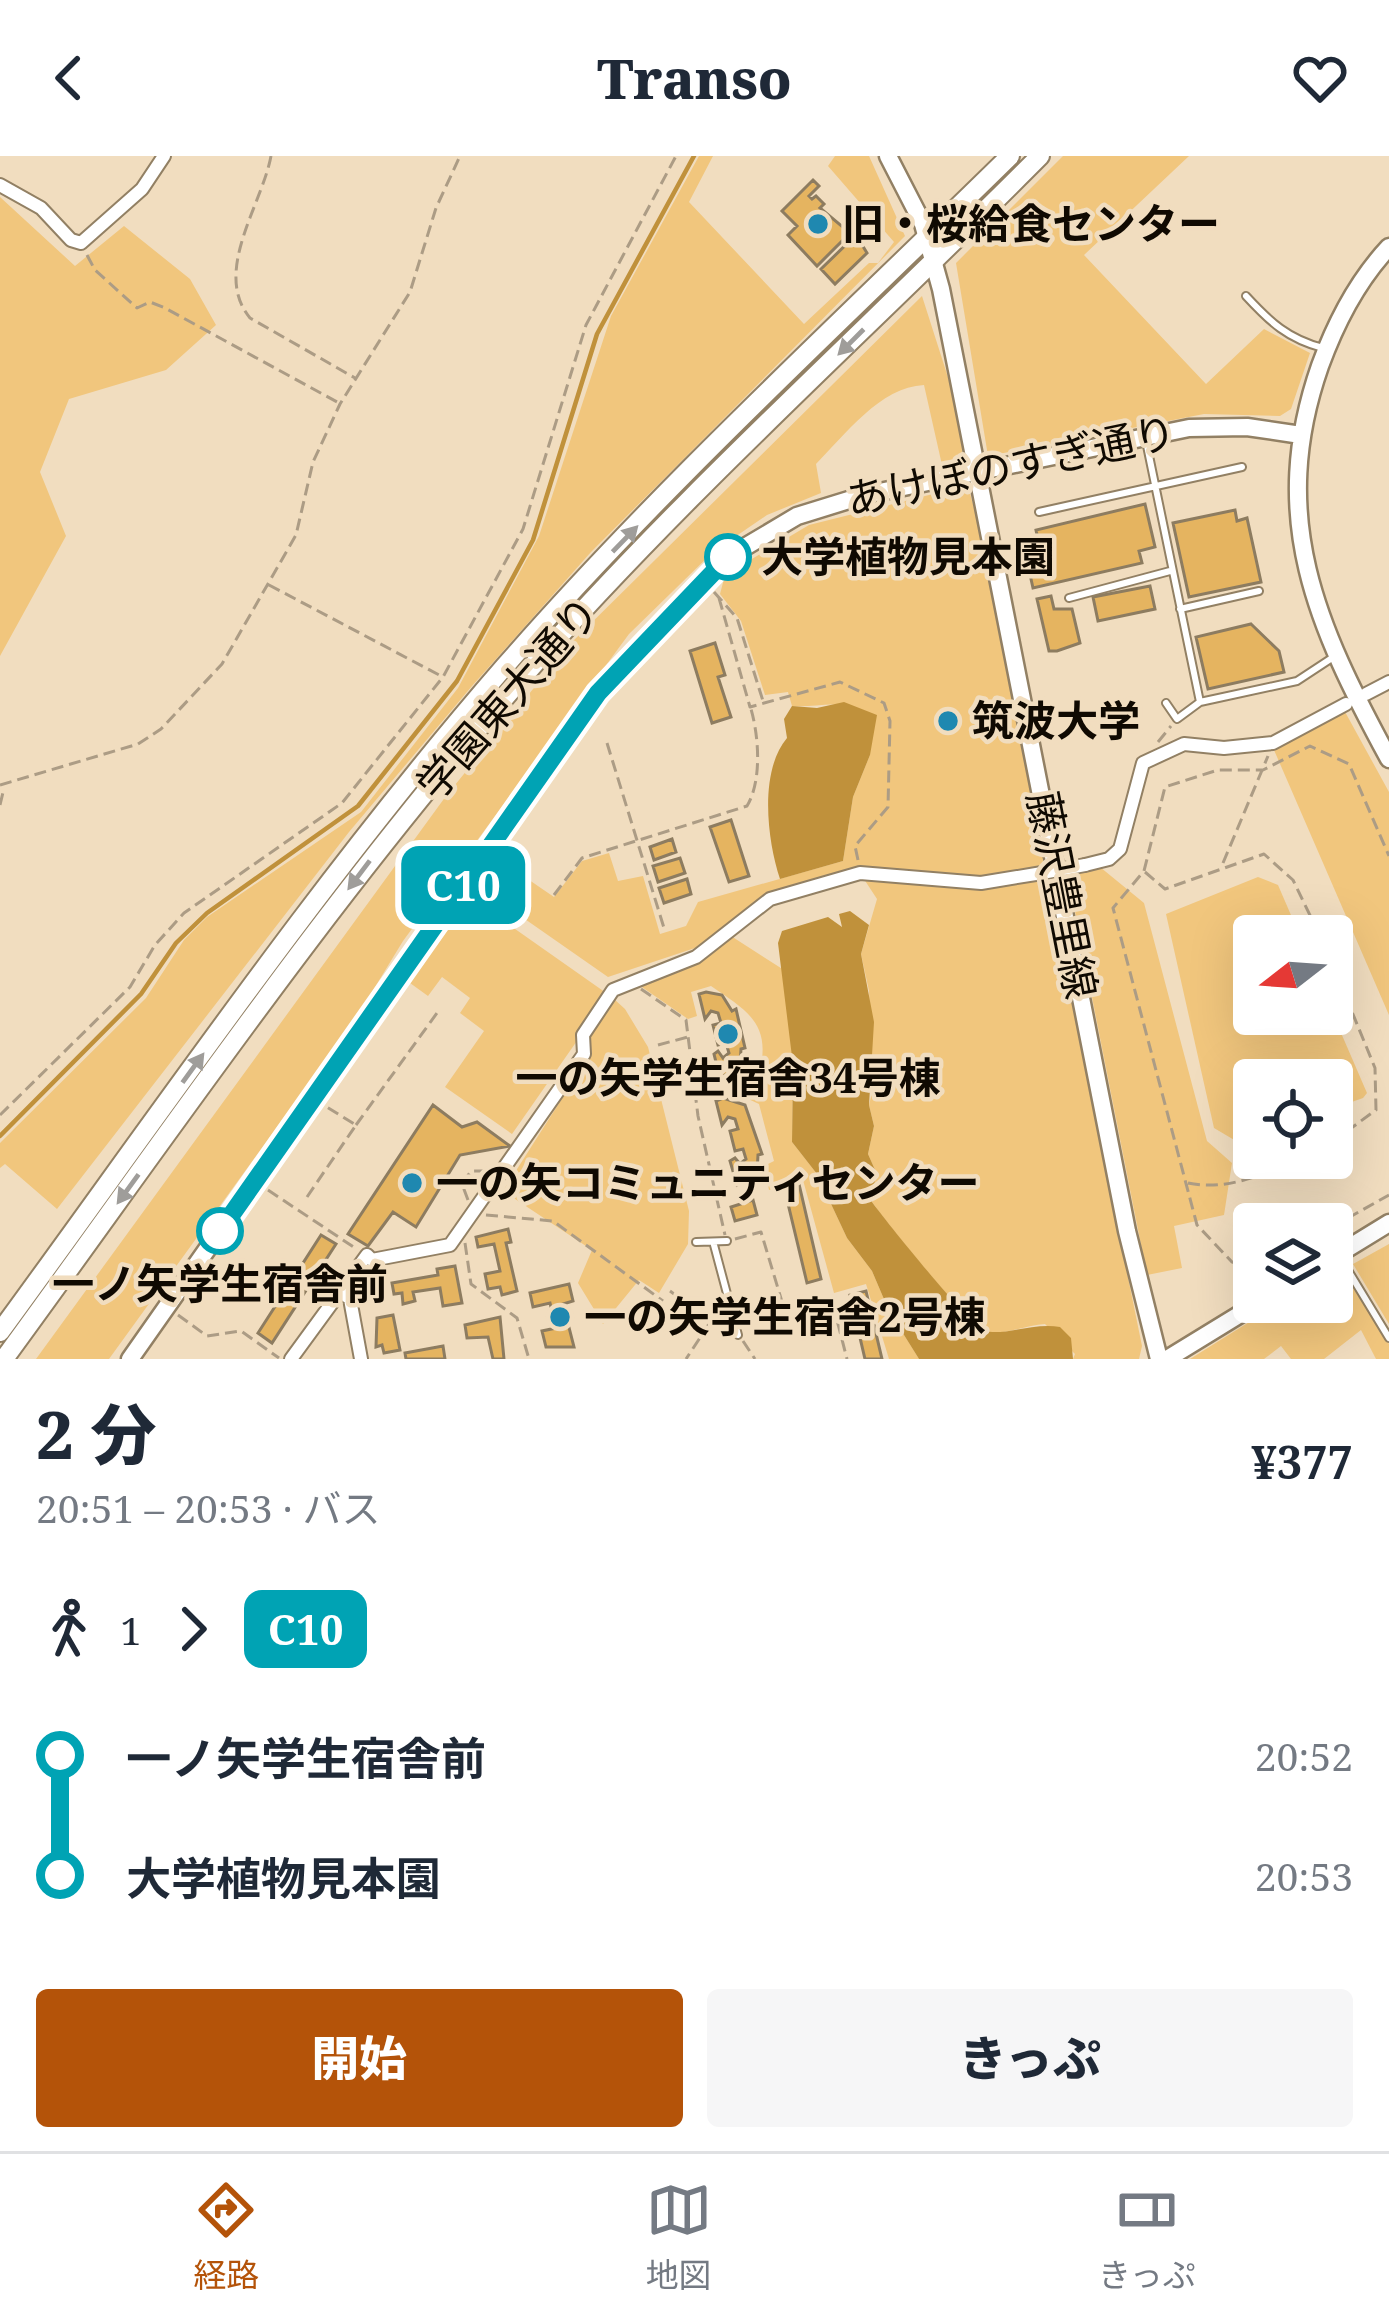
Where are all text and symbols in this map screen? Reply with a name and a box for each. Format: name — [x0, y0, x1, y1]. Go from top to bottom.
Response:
text: Transo — [597, 41, 792, 115]
icon: back — [36, 45, 102, 111]
icon: heart — [1287, 45, 1353, 111]
place label: 旧・桜給食センター — [842, 194, 1220, 251]
marker: 旧・桜給食センター — [805, 211, 831, 237]
one-way arrow — [837, 327, 865, 356]
street label: あけぼのすぎ通り — [840, 402, 1181, 527]
one-way arrow — [610, 524, 638, 553]
place label: 大学植物見本園 — [761, 527, 1055, 584]
marker: 大学植物見本園 — [706, 535, 750, 579]
street label: 学園東大通り — [403, 583, 611, 811]
place label: 筑波大学 — [972, 691, 1140, 748]
marker: 筑波大学 — [935, 708, 961, 734]
street label: 藤沢豊里線 — [1015, 786, 1111, 1003]
line badge: C10 — [394, 846, 532, 924]
text: C10 — [425, 856, 501, 913]
one-way arrow — [347, 859, 372, 891]
north arrow — [1233, 915, 1353, 1035]
map controls — [1233, 915, 1353, 1323]
marker: 一の矢学生宿舎34号棟 — [715, 1021, 741, 1047]
place label: 一の矢学生宿舎34号棟 — [515, 1048, 941, 1105]
one-way arrow — [180, 1052, 204, 1084]
button: locate — [1233, 1059, 1353, 1179]
place label: 一の矢コミュニティセンター — [436, 1153, 979, 1210]
marker: 一の矢コミュニティセンター — [399, 1170, 425, 1196]
one-way arrow — [117, 1173, 140, 1205]
button: layers — [1233, 1203, 1353, 1323]
marker: 一ノ矢学生宿舎前 — [198, 1209, 242, 1253]
place label: 一ノ矢学生宿舎前 — [52, 1254, 388, 1311]
place label: 一の矢学生宿舎2号棟 — [584, 1287, 986, 1344]
marker: 一の矢学生宿舎2号棟 — [547, 1304, 573, 1330]
text: 2 分 — [36, 1388, 157, 1478]
text: ¥377 — [1251, 1431, 1353, 1492]
text: 20:51 – 20:53 · バス — [36, 1481, 381, 1534]
icon: walk — [36, 1596, 102, 1662]
icon: forward — [160, 1596, 226, 1662]
text: C10 — [268, 1600, 343, 1657]
text: 1 — [120, 1603, 142, 1656]
text: 一ノ矢学生宿舎前 — [126, 1727, 486, 1788]
text: 20:52 — [1255, 1729, 1353, 1782]
text: 大学植物見本園 — [126, 1847, 441, 1908]
text: 20:53 — [1255, 1849, 1353, 1902]
button: 開始 — [36, 1989, 683, 2127]
button: きっぷ — [707, 1989, 1353, 2127]
tab: 経路 — [193, 2177, 259, 2297]
tab: 地図 — [646, 2177, 712, 2297]
tab: きっぷ — [1098, 2177, 1196, 2297]

